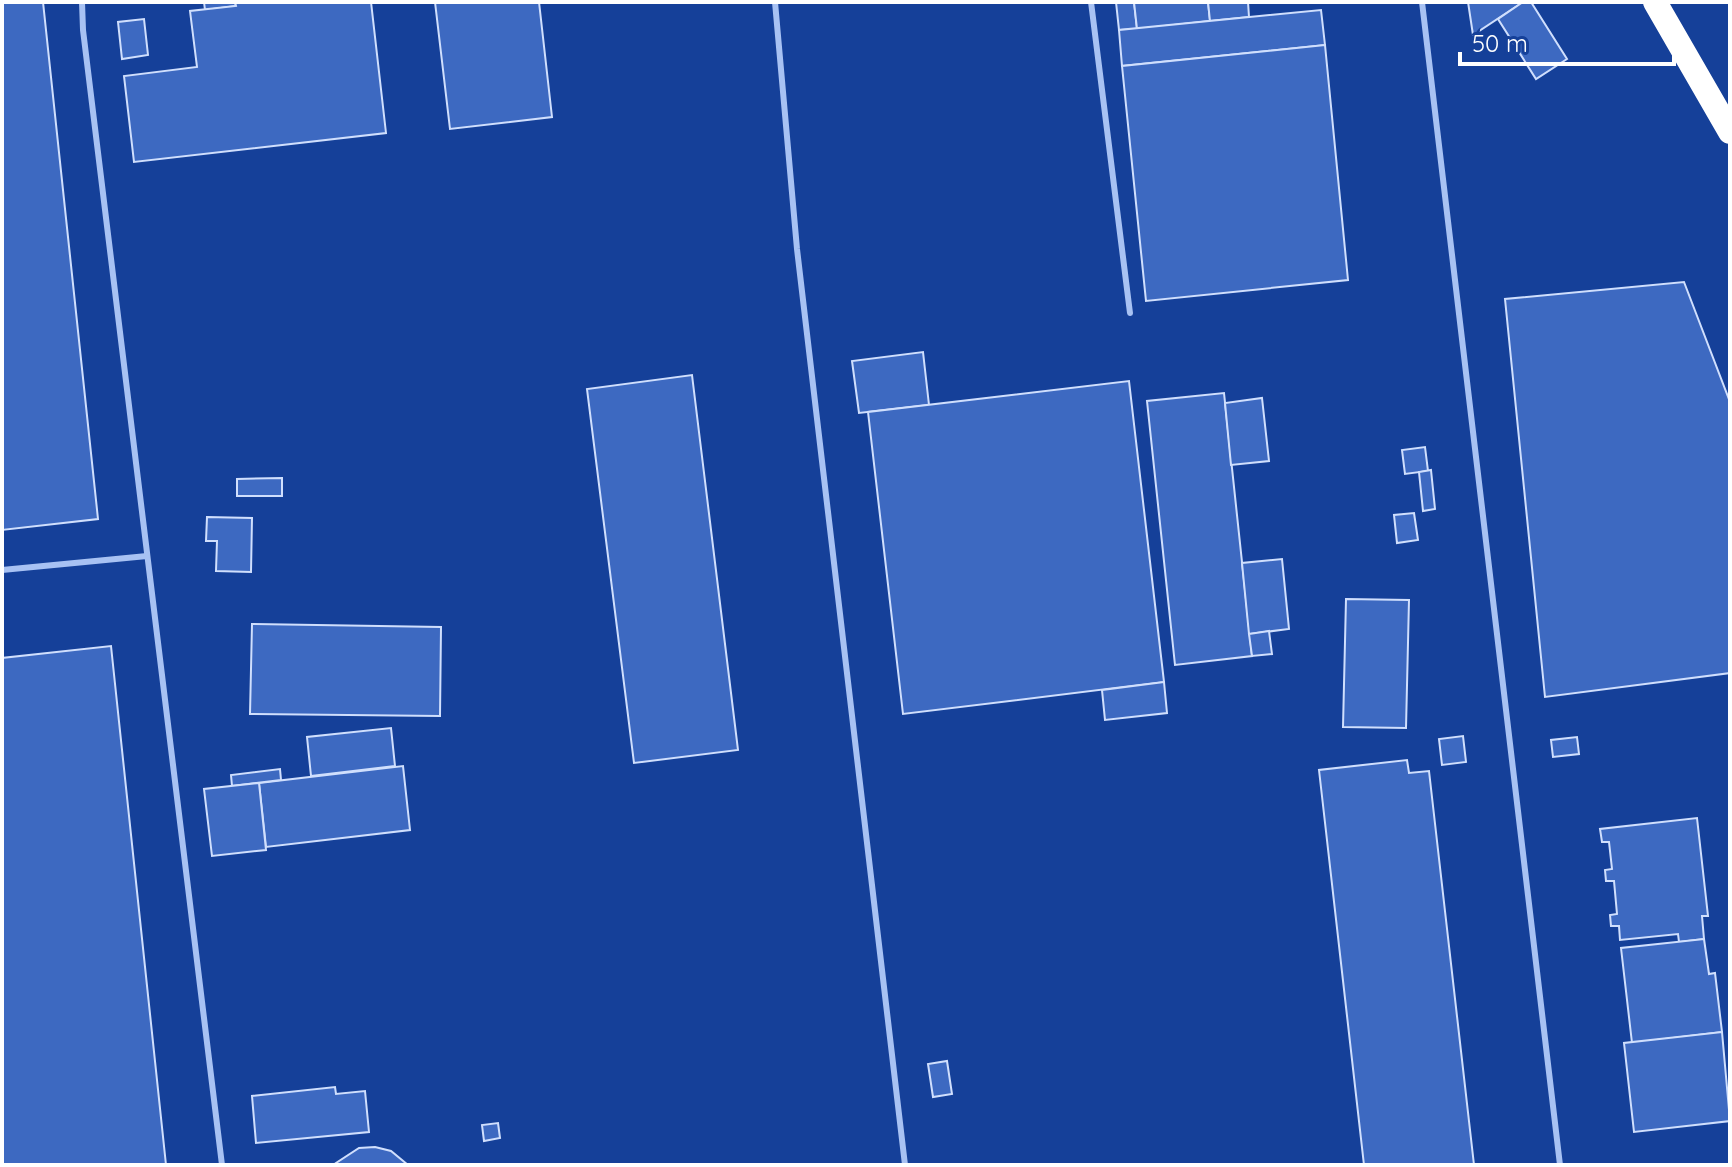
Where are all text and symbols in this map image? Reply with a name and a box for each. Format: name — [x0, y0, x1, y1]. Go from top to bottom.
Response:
scale bar — [1460, 16, 1674, 66]
text: 50 m — [1472, 28, 1528, 58]

